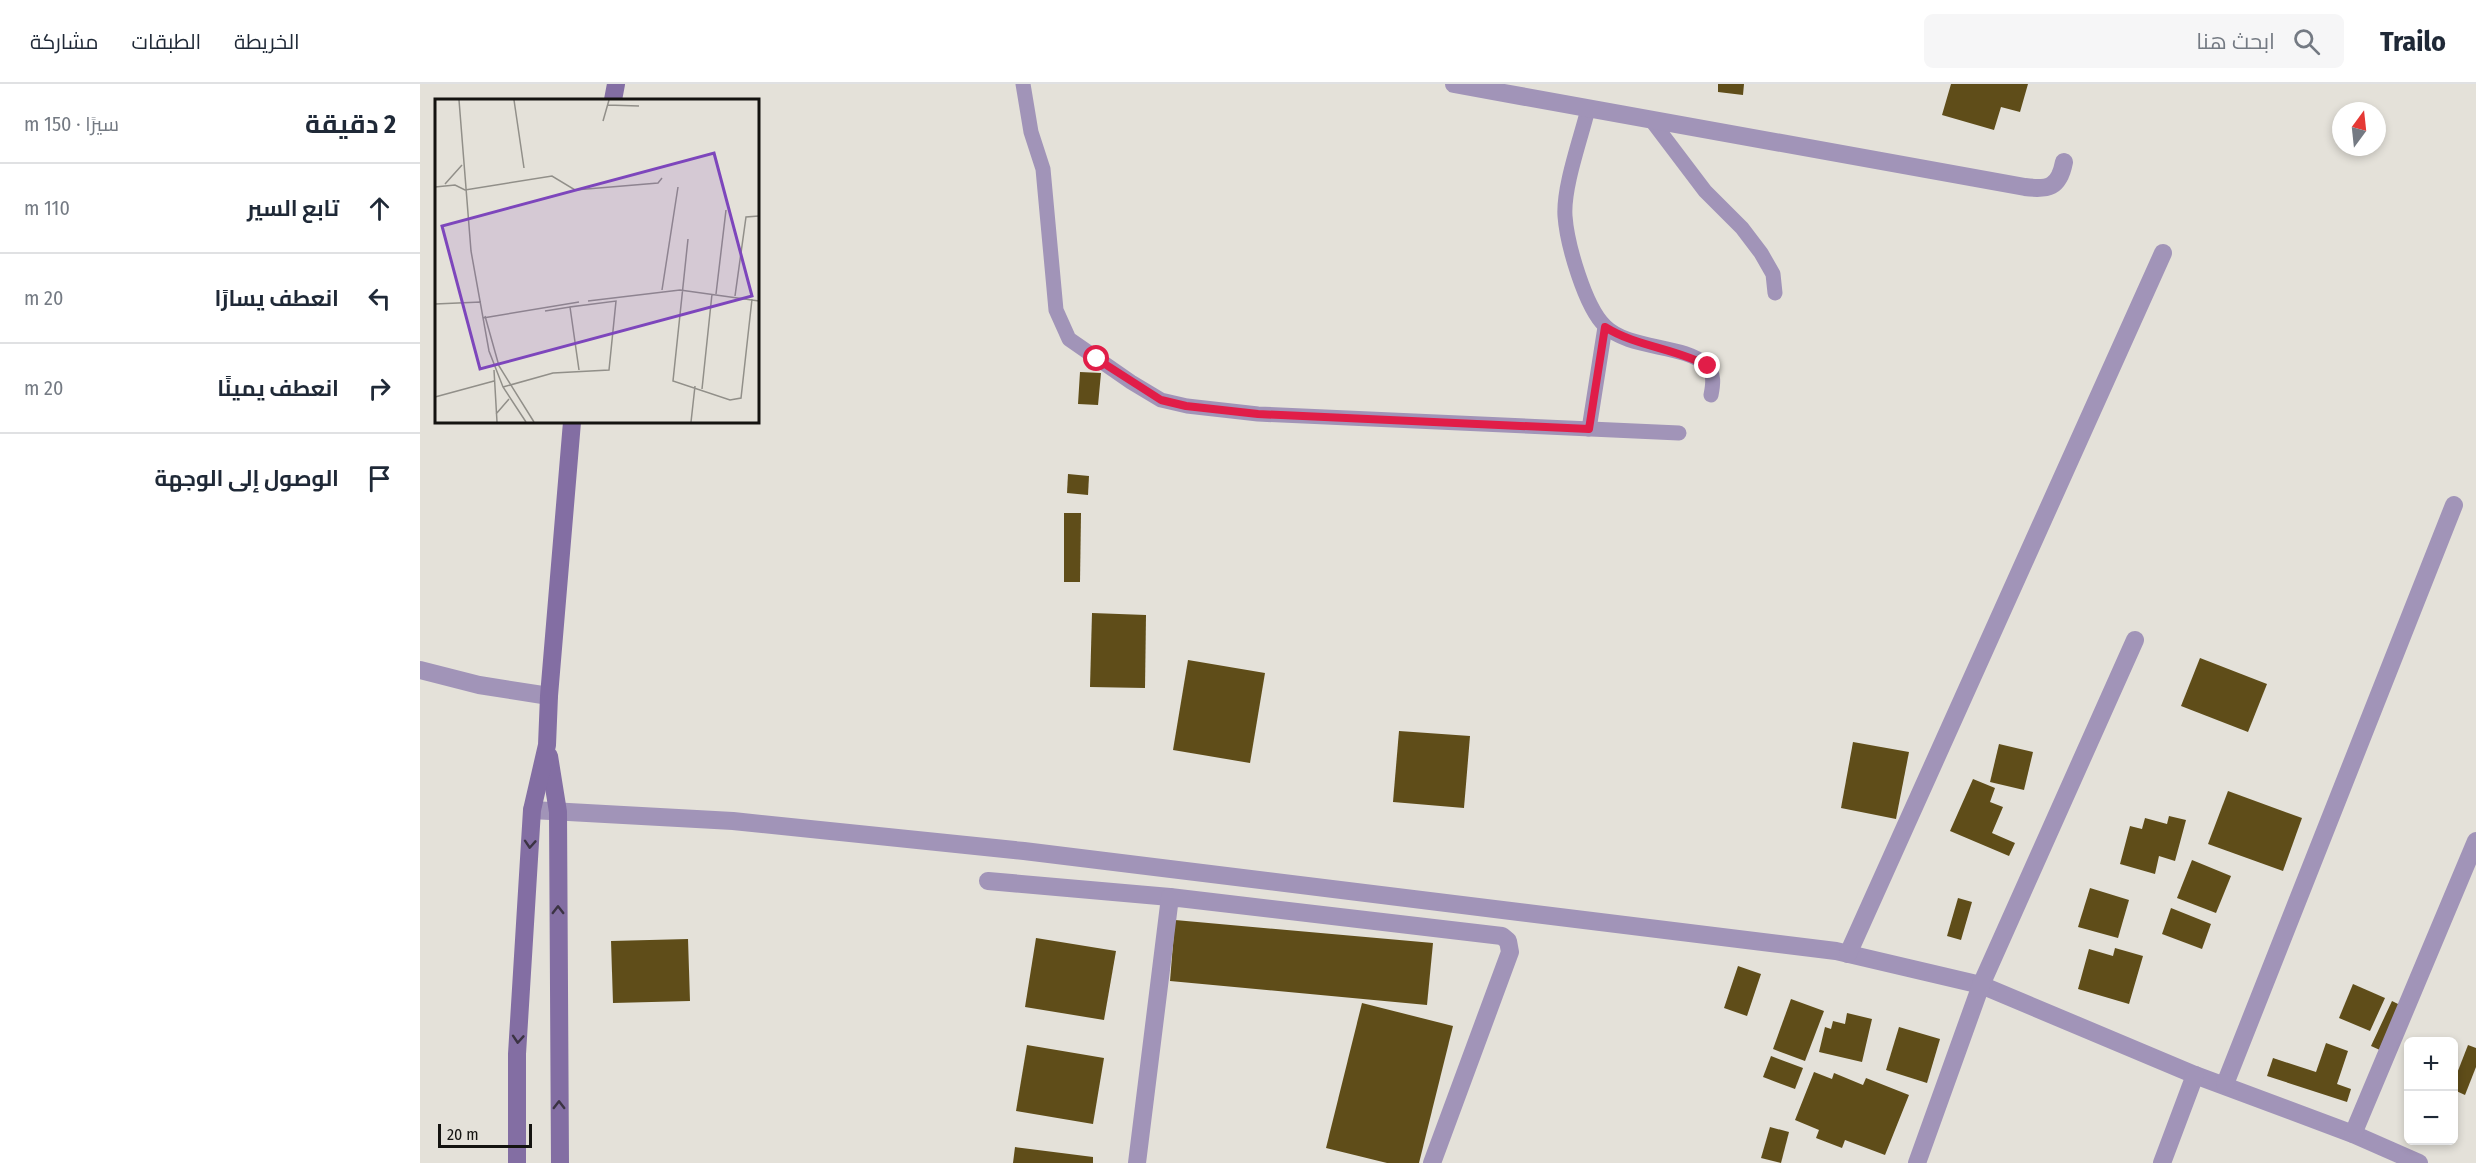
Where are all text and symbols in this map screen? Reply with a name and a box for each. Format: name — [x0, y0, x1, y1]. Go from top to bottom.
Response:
search box — [1924, 14, 2344, 68]
icon: search — [2290, 25, 2323, 58]
text: Trailo — [2380, 25, 2446, 58]
text: ابحث هنا — [2196, 28, 2275, 55]
text: مشاركة — [30, 29, 99, 55]
text: الطبقات — [132, 29, 201, 55]
text: الخريطة — [234, 29, 300, 55]
inset map — [435, 99, 759, 423]
north arrow — [2332, 102, 2386, 156]
text: 2 دقيقة — [305, 109, 396, 140]
text: سيرًا · 150 m — [24, 112, 119, 136]
icon: ahead — [363, 192, 396, 225]
text: تابع السير — [247, 195, 339, 222]
text: 110 m — [24, 196, 70, 220]
icon: left — [363, 282, 396, 315]
text: انعطف يسارًا — [214, 285, 339, 312]
text: 20 m — [24, 286, 63, 310]
route start — [1083, 345, 1109, 371]
route end — [1694, 352, 1720, 378]
icon: right — [363, 372, 396, 405]
text: انعطف يمينًا — [217, 375, 339, 402]
text: 20 m — [24, 376, 63, 400]
icon: arrive — [363, 462, 396, 495]
text: الوصول إلى الوجهة — [155, 465, 339, 492]
one-way arrow — [524, 840, 537, 849]
one-way arrow — [552, 905, 564, 914]
one-way arrow — [512, 1034, 525, 1043]
map controls — [2404, 1037, 2458, 1145]
button: + — [2404, 1037, 2458, 1091]
button: − — [2404, 1091, 2458, 1145]
one-way arrow — [553, 1100, 565, 1109]
scale bar — [438, 1121, 532, 1148]
text: 20 m — [447, 1125, 478, 1144]

